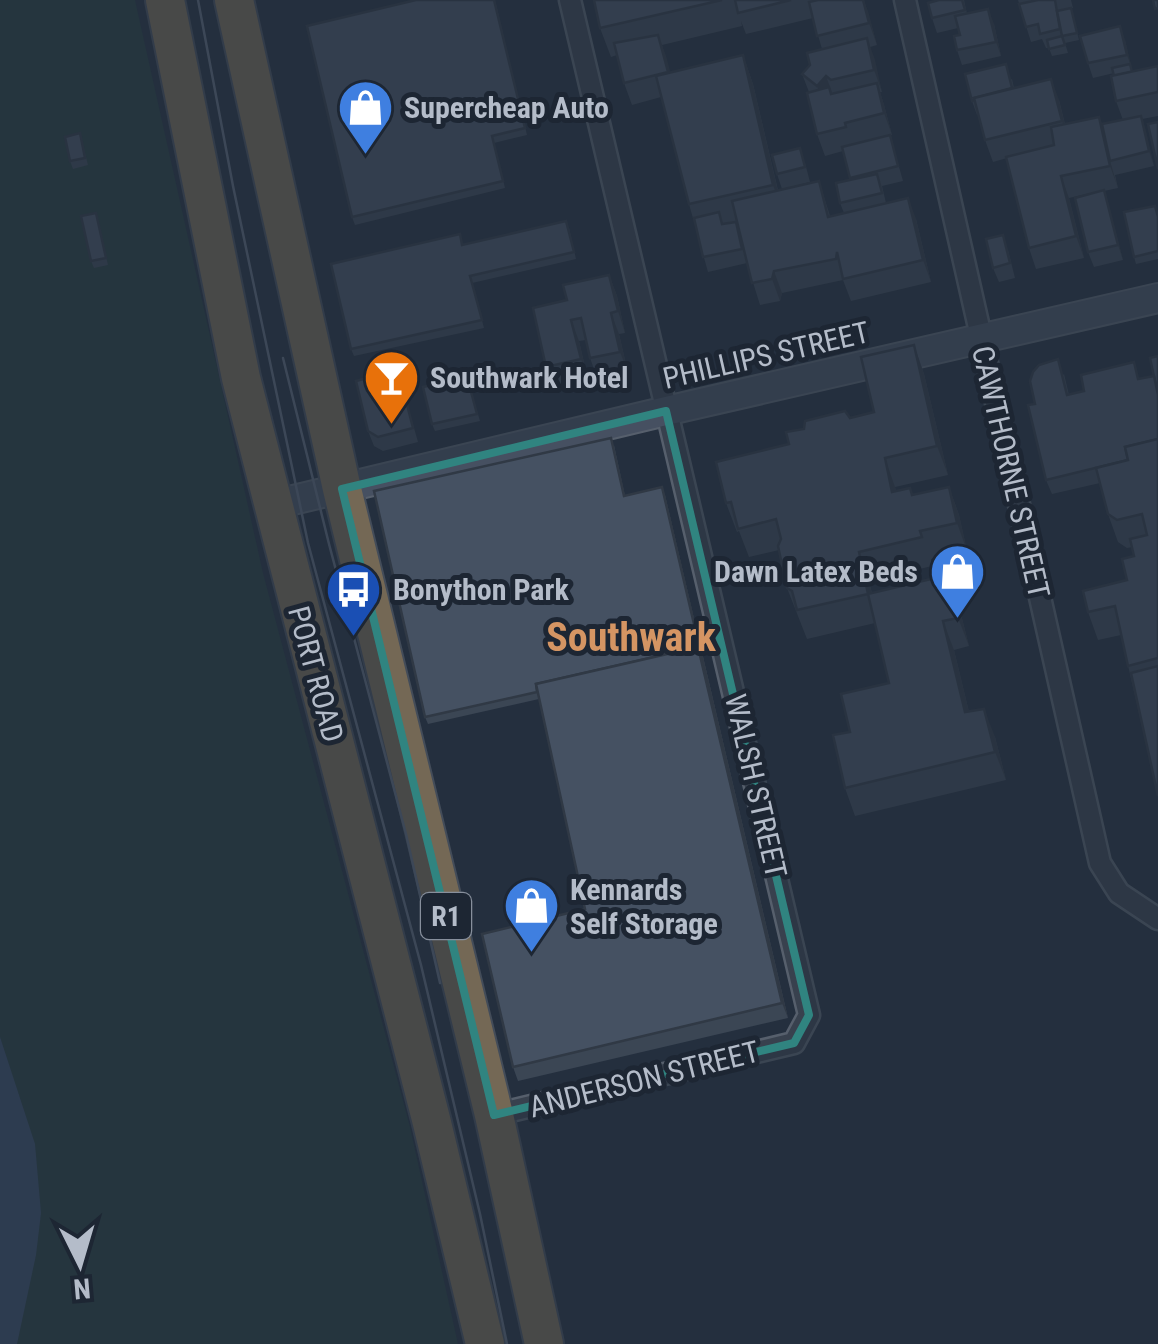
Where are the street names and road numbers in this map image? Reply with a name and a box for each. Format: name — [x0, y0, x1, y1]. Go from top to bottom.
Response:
street label: PHILLIPS STREET — [659, 314, 873, 396]
street label: CAWTHORNE STREET — [965, 342, 1057, 602]
street label: PORT ROAD — [281, 602, 351, 746]
street label: WALSH STREET — [718, 691, 794, 881]
road number: R1 — [421, 893, 471, 939]
street label: ANDERSON STREET — [525, 1034, 763, 1124]

